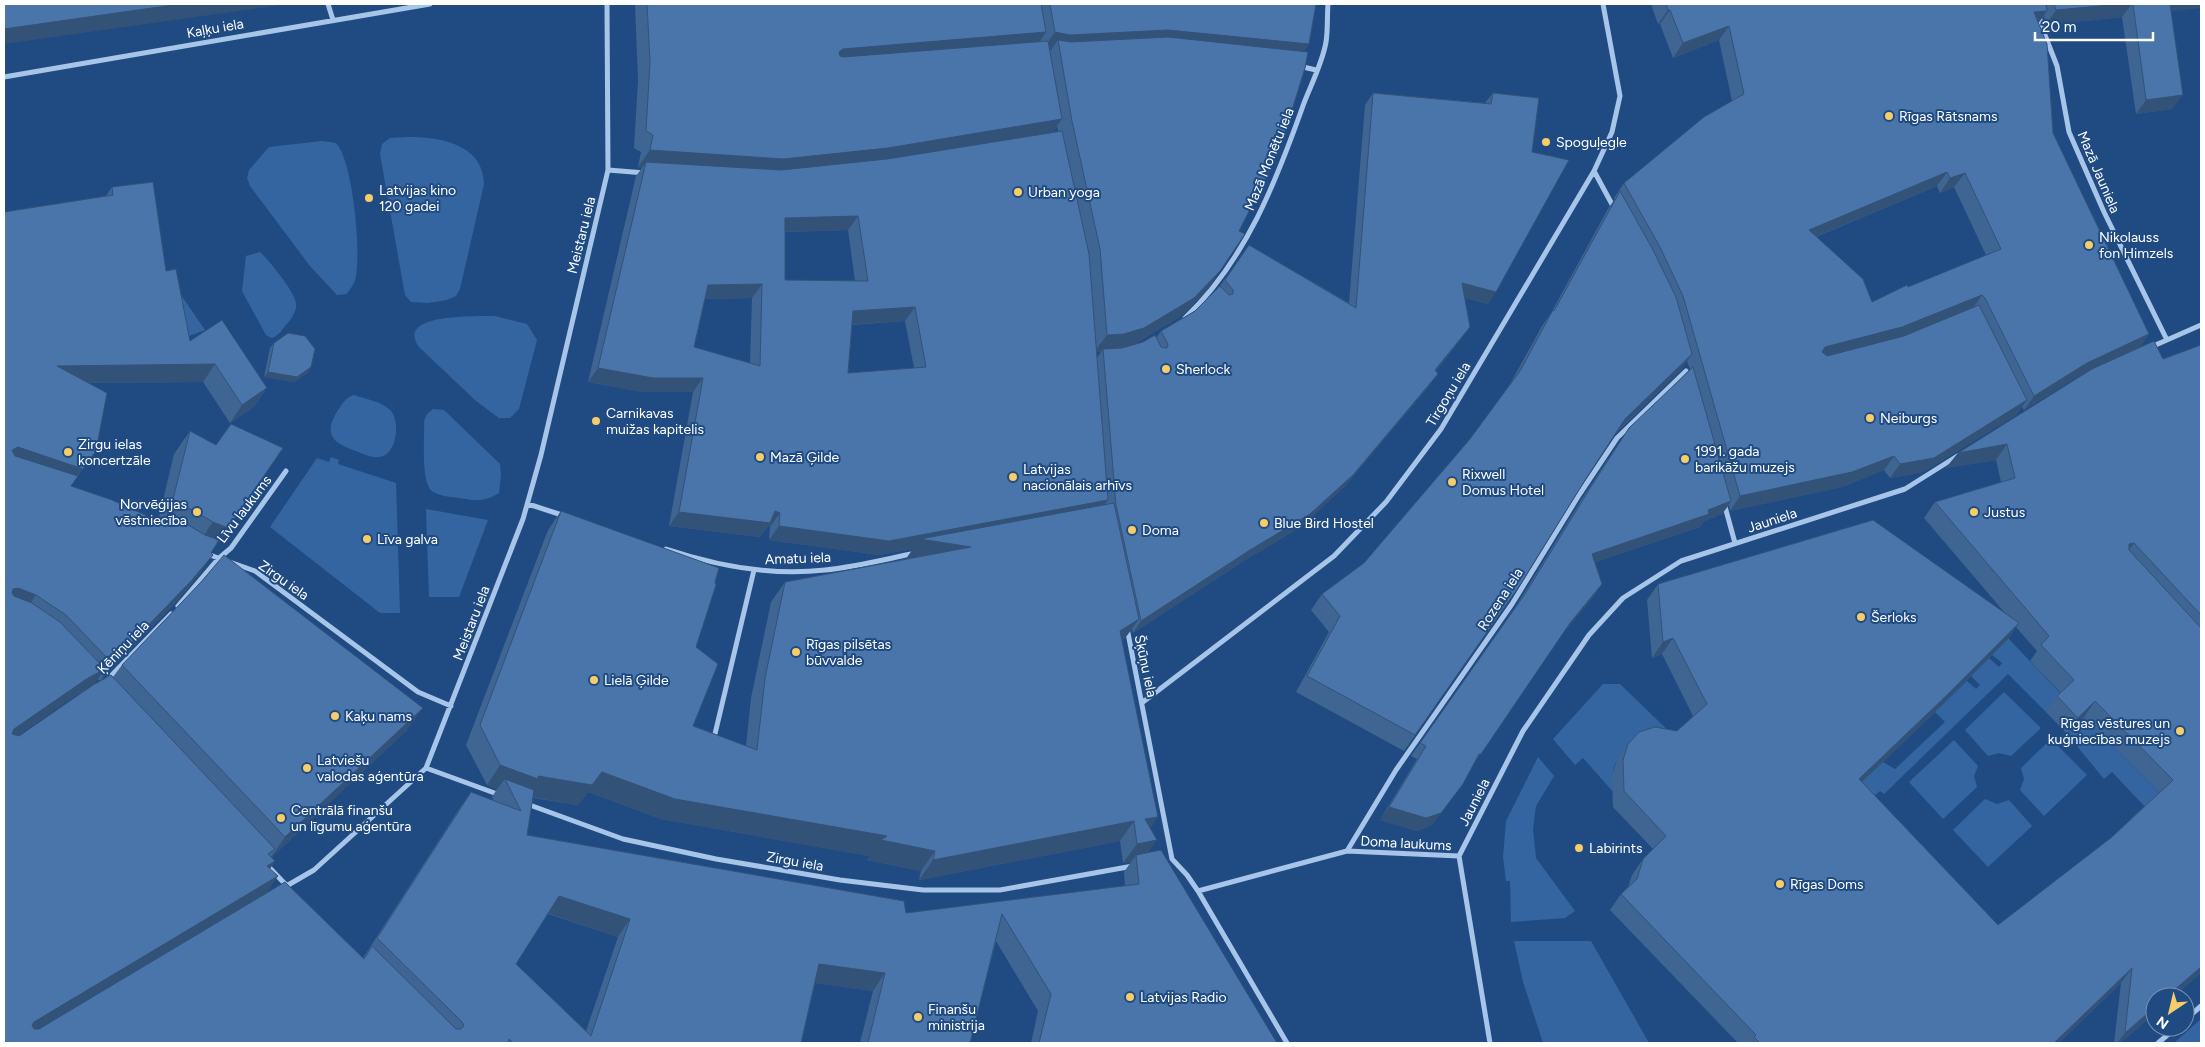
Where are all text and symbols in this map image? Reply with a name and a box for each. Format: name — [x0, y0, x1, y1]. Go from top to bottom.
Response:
scale bar — [2035, 10, 2152, 42]
street label: Kaļķu iela — [185, 15, 245, 42]
text: 20 m — [2042, 18, 2076, 36]
street label: Mazā Monētu iela — [1241, 105, 1298, 213]
place label: Rīgas Rātsnams — [1899, 108, 1997, 125]
marker: Rīgas Rātsnams — [1883, 110, 1895, 122]
street label: Mazā Jauniela — [2074, 129, 2123, 216]
place label: Spoguļegle — [1556, 134, 1627, 151]
marker: Spoguļegle — [1540, 136, 1552, 148]
place label: Latvijas kino 120 gadei — [379, 182, 456, 215]
place label: Urban yoga — [1028, 184, 1100, 201]
marker: Urban yoga — [1012, 186, 1024, 198]
marker: Latvijas kino 120 gadei — [363, 192, 375, 204]
street label: Meistaru iela — [564, 195, 599, 275]
place label: Nikolauss fon Himzels — [2099, 229, 2173, 262]
marker: Nikolauss fon Himzels — [2083, 239, 2095, 251]
street label: Tirgoņu iela — [1423, 359, 1474, 430]
place label: Sherlock — [1176, 361, 1231, 378]
marker: Sherlock — [1160, 363, 1172, 375]
place label: Carnikavas muižas kapitelis — [606, 405, 704, 438]
place label: Neiburgs — [1880, 410, 1937, 427]
marker: Neiburgs — [1864, 412, 1876, 424]
marker: Carnikavas muižas kapitelis — [590, 415, 602, 427]
place label: Zirgu ielas koncertzāle — [78, 436, 151, 469]
place label: 1991. gada barikāžu muzejs — [1695, 443, 1795, 476]
marker: Zirgu ielas koncertzāle — [62, 446, 74, 458]
place label: Mazā Ģilde — [770, 449, 840, 466]
marker: Mazā Ģilde — [754, 451, 766, 463]
marker: 1991. gada barikāžu muzejs — [1679, 453, 1691, 465]
place label: Latvijas nacionālais arhīvs — [1023, 461, 1132, 494]
place label: Rixwell Domus Hotel — [1462, 466, 1544, 499]
marker: Latvijas nacionālais arhīvs — [1007, 471, 1019, 483]
street label: Līvu laukums — [213, 472, 275, 546]
marker: Rixwell Domus Hotel — [1446, 476, 1458, 488]
place label: Norvēģijas vēstniecība — [116, 496, 187, 529]
street label: Jauniela — [1745, 504, 1799, 536]
place label: Justus — [1984, 504, 2025, 521]
marker: Norvēģijas vēstniecība — [191, 506, 203, 518]
marker: Justus — [1968, 506, 1980, 518]
place label: Blue Bird Hostel — [1274, 515, 1374, 532]
marker: Blue Bird Hostel — [1258, 517, 1270, 529]
place label: Doma — [1142, 522, 1179, 539]
marker: Doma — [1126, 524, 1138, 536]
place label: Līva galva — [377, 531, 438, 548]
marker: Līva galva — [361, 533, 373, 545]
street label: Amatu iela — [765, 549, 831, 568]
street label: Zirgu iela — [255, 557, 312, 604]
street label: Rozena iela — [1474, 565, 1527, 634]
street label: Meistaru iela — [449, 583, 494, 663]
place label: Šerloks — [1871, 609, 1917, 626]
marker: Šerloks — [1855, 611, 1867, 623]
street label: Ķēniņu iela — [94, 617, 153, 678]
street label: Šķūņu iela — [1131, 633, 1160, 699]
place label: Rīgas pilsētas būvvalde — [806, 636, 891, 669]
marker: Rīgas pilsētas būvvalde — [790, 646, 802, 658]
place label: Lielā Ģilde — [604, 672, 669, 689]
marker: Lielā Ģilde — [588, 674, 600, 686]
place label: Kaķu nams — [345, 708, 412, 725]
marker: Kaķu nams — [329, 710, 341, 722]
place label: Rīgas vēstures un kuģniecības muzejs — [2048, 715, 2170, 748]
marker: Rīgas vēstures un kuģniecības muzejs — [2174, 725, 2186, 737]
place label: Latviešu valodas aģentūra — [317, 752, 424, 785]
marker: Latviešu valodas aģentūra — [301, 762, 313, 774]
street label: Jauniela — [1455, 776, 1494, 829]
place label: Centrālā finanšu un līgumu aģentūra — [291, 802, 411, 835]
marker: Centrālā finanšu un līgumu aģentūra — [275, 812, 287, 824]
street label: Doma laukums — [1360, 833, 1452, 854]
place label: Labirints — [1589, 840, 1642, 857]
marker: Labirints — [1573, 842, 1585, 854]
street label: Zirgu iela — [765, 848, 825, 875]
place label: Rīgas Doms — [1790, 876, 1864, 893]
marker: Rīgas Doms — [1774, 878, 1786, 890]
north arrow — [2145, 987, 2195, 1037]
place label: Latvijas Radio — [1140, 989, 1227, 1006]
marker: Latvijas Radio — [1124, 991, 1136, 1003]
place label: Finanšu ministrija — [928, 1001, 985, 1034]
marker: Finanšu ministrija — [912, 1011, 924, 1023]
text: N — [2154, 1012, 2172, 1032]

